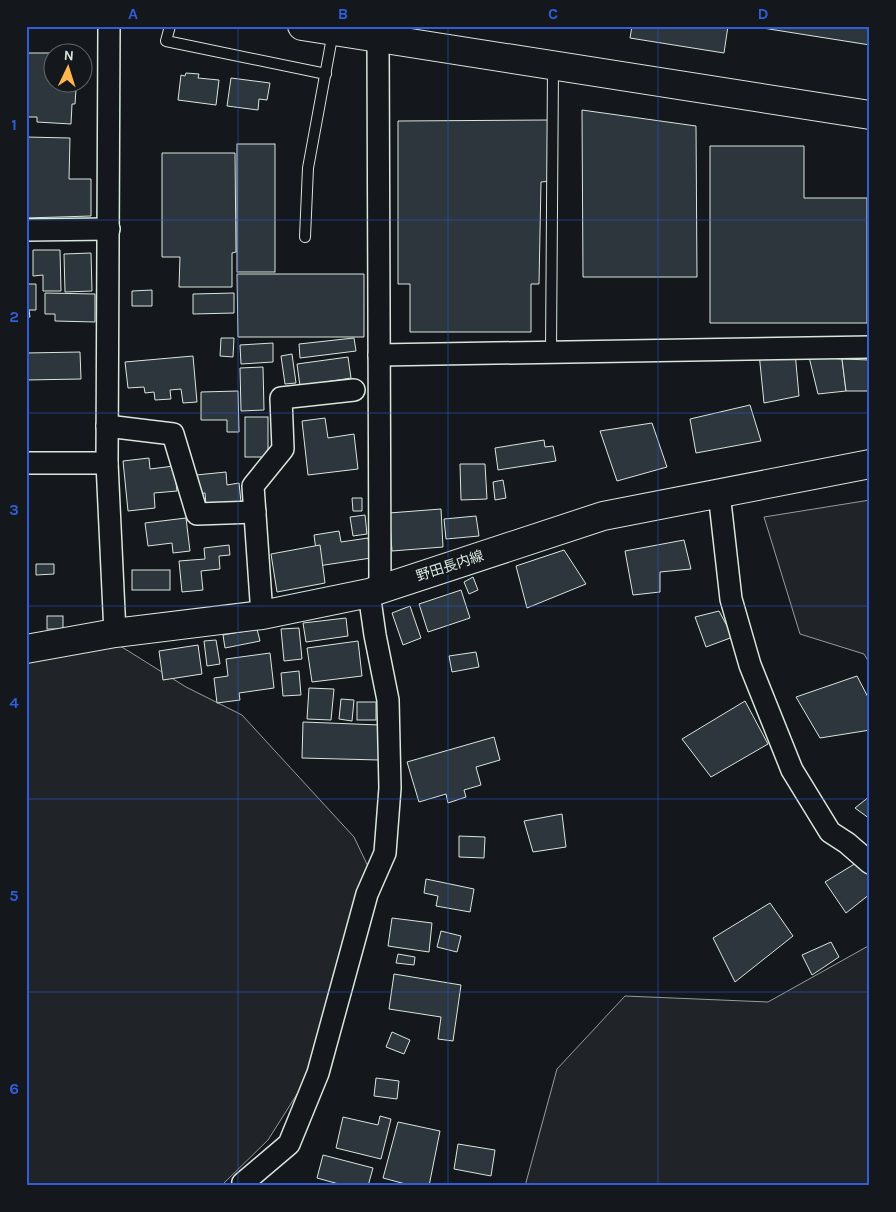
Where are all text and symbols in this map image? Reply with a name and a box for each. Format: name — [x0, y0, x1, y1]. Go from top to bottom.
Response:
text: A — [128, 4, 138, 23]
text: B — [338, 4, 348, 23]
text: C — [548, 4, 558, 23]
text: D — [758, 4, 769, 23]
north arrow — [42, 42, 92, 92]
text: N — [63, 47, 74, 64]
text: 1 — [11, 115, 17, 134]
text: 2 — [9, 307, 19, 326]
text: 3 — [9, 500, 19, 519]
street label: 野田長内線 — [414, 547, 486, 585]
text: 4 — [9, 693, 19, 712]
text: 5 — [9, 886, 19, 905]
text: 6 — [9, 1079, 19, 1098]

